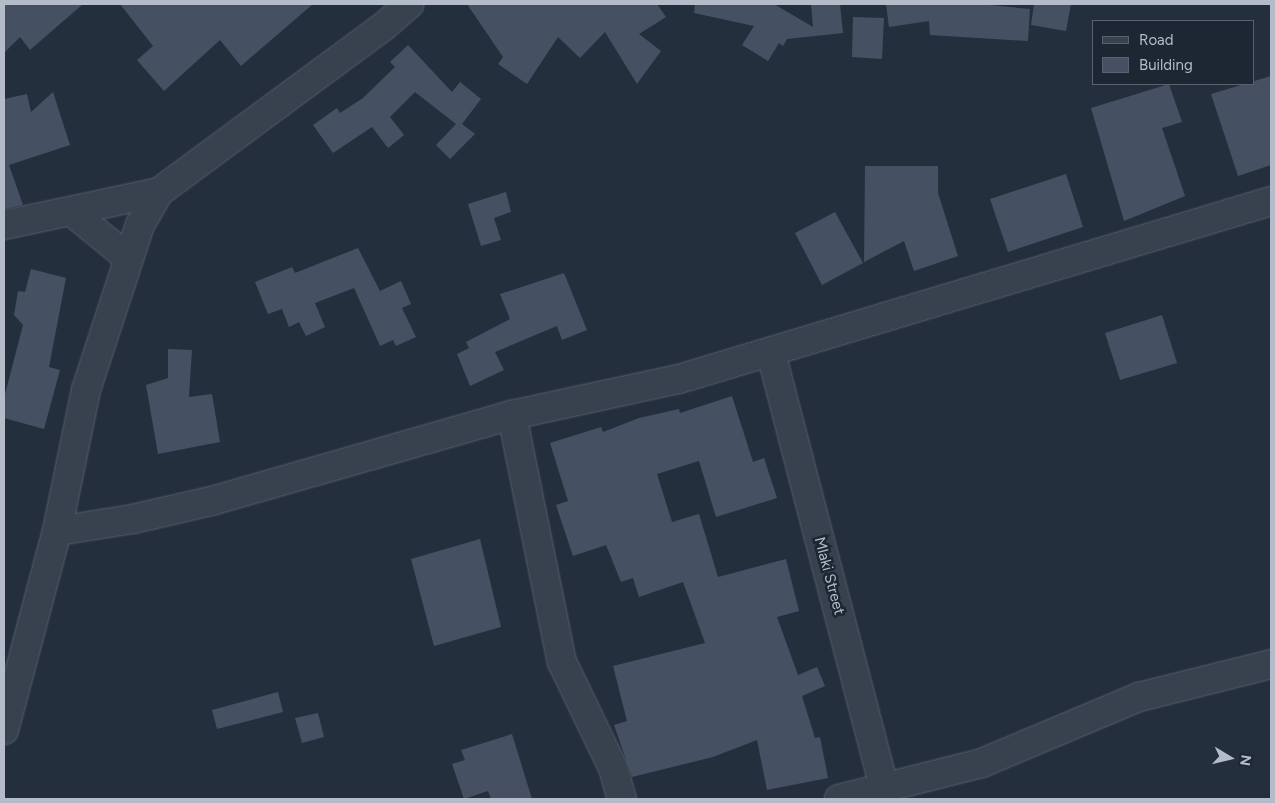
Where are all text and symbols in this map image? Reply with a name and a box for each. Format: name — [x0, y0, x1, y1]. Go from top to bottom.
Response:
legend — [1092, 20, 1255, 85]
text: Road — [1139, 31, 1174, 49]
text: Building — [1139, 56, 1193, 74]
street label: Mlaki Street — [810, 535, 848, 617]
north arrow — [1205, 733, 1255, 783]
text: N — [1236, 754, 1255, 767]

